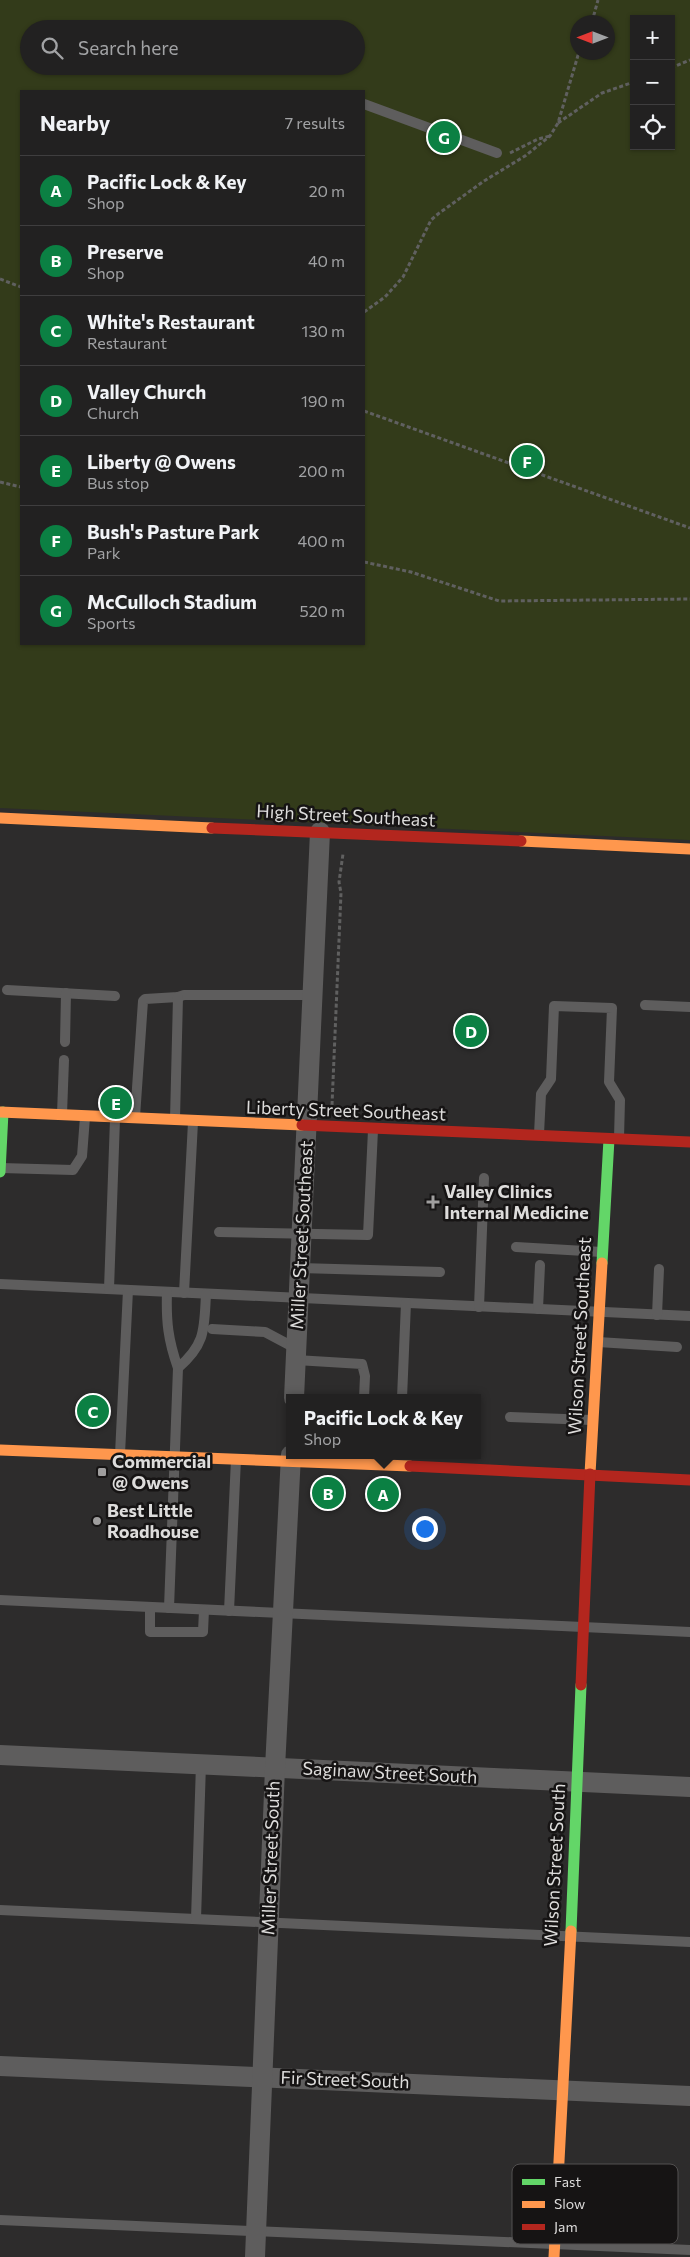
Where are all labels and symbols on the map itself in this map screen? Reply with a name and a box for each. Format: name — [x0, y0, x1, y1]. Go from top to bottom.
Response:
north arrow — [570, 15, 615, 60]
pin: G — [428, 118, 460, 156]
pin: F — [511, 442, 543, 480]
street label: High Street Southeast — [256, 799, 436, 831]
pin: D — [455, 1012, 487, 1050]
pin: E — [100, 1084, 132, 1122]
street label: Liberty Street Southeast — [246, 1096, 446, 1124]
street label: Miller Street Southeast — [285, 1140, 317, 1330]
place label: Valley Clinics Internal Medicine — [444, 1180, 589, 1223]
marker: Valley Clinics Internal Medicine — [426, 1195, 440, 1209]
street label: Wilson Street Southeast — [563, 1236, 595, 1435]
pin: C — [77, 1392, 109, 1430]
place label: Commercial @ Owens — [112, 1450, 211, 1493]
marker: Commercial @ Owens — [96, 1466, 108, 1478]
pin: B — [312, 1474, 344, 1512]
pin: A — [367, 1475, 399, 1513]
place label: Best Little Roadhouse — [107, 1499, 199, 1542]
marker: Best Little Roadhouse — [91, 1515, 103, 1527]
your location — [412, 1516, 438, 1542]
street label: Saginaw Street South — [302, 1756, 478, 1788]
street label: Miller Street South — [256, 1780, 284, 1936]
street label: Wilson Street South — [539, 1783, 569, 1947]
street label: Fir Street South — [280, 2066, 410, 2092]
legend — [512, 2164, 678, 2244]
text: Fast — [554, 2173, 581, 2190]
text: Slow — [554, 2195, 585, 2212]
text: Jam — [554, 2218, 578, 2235]

